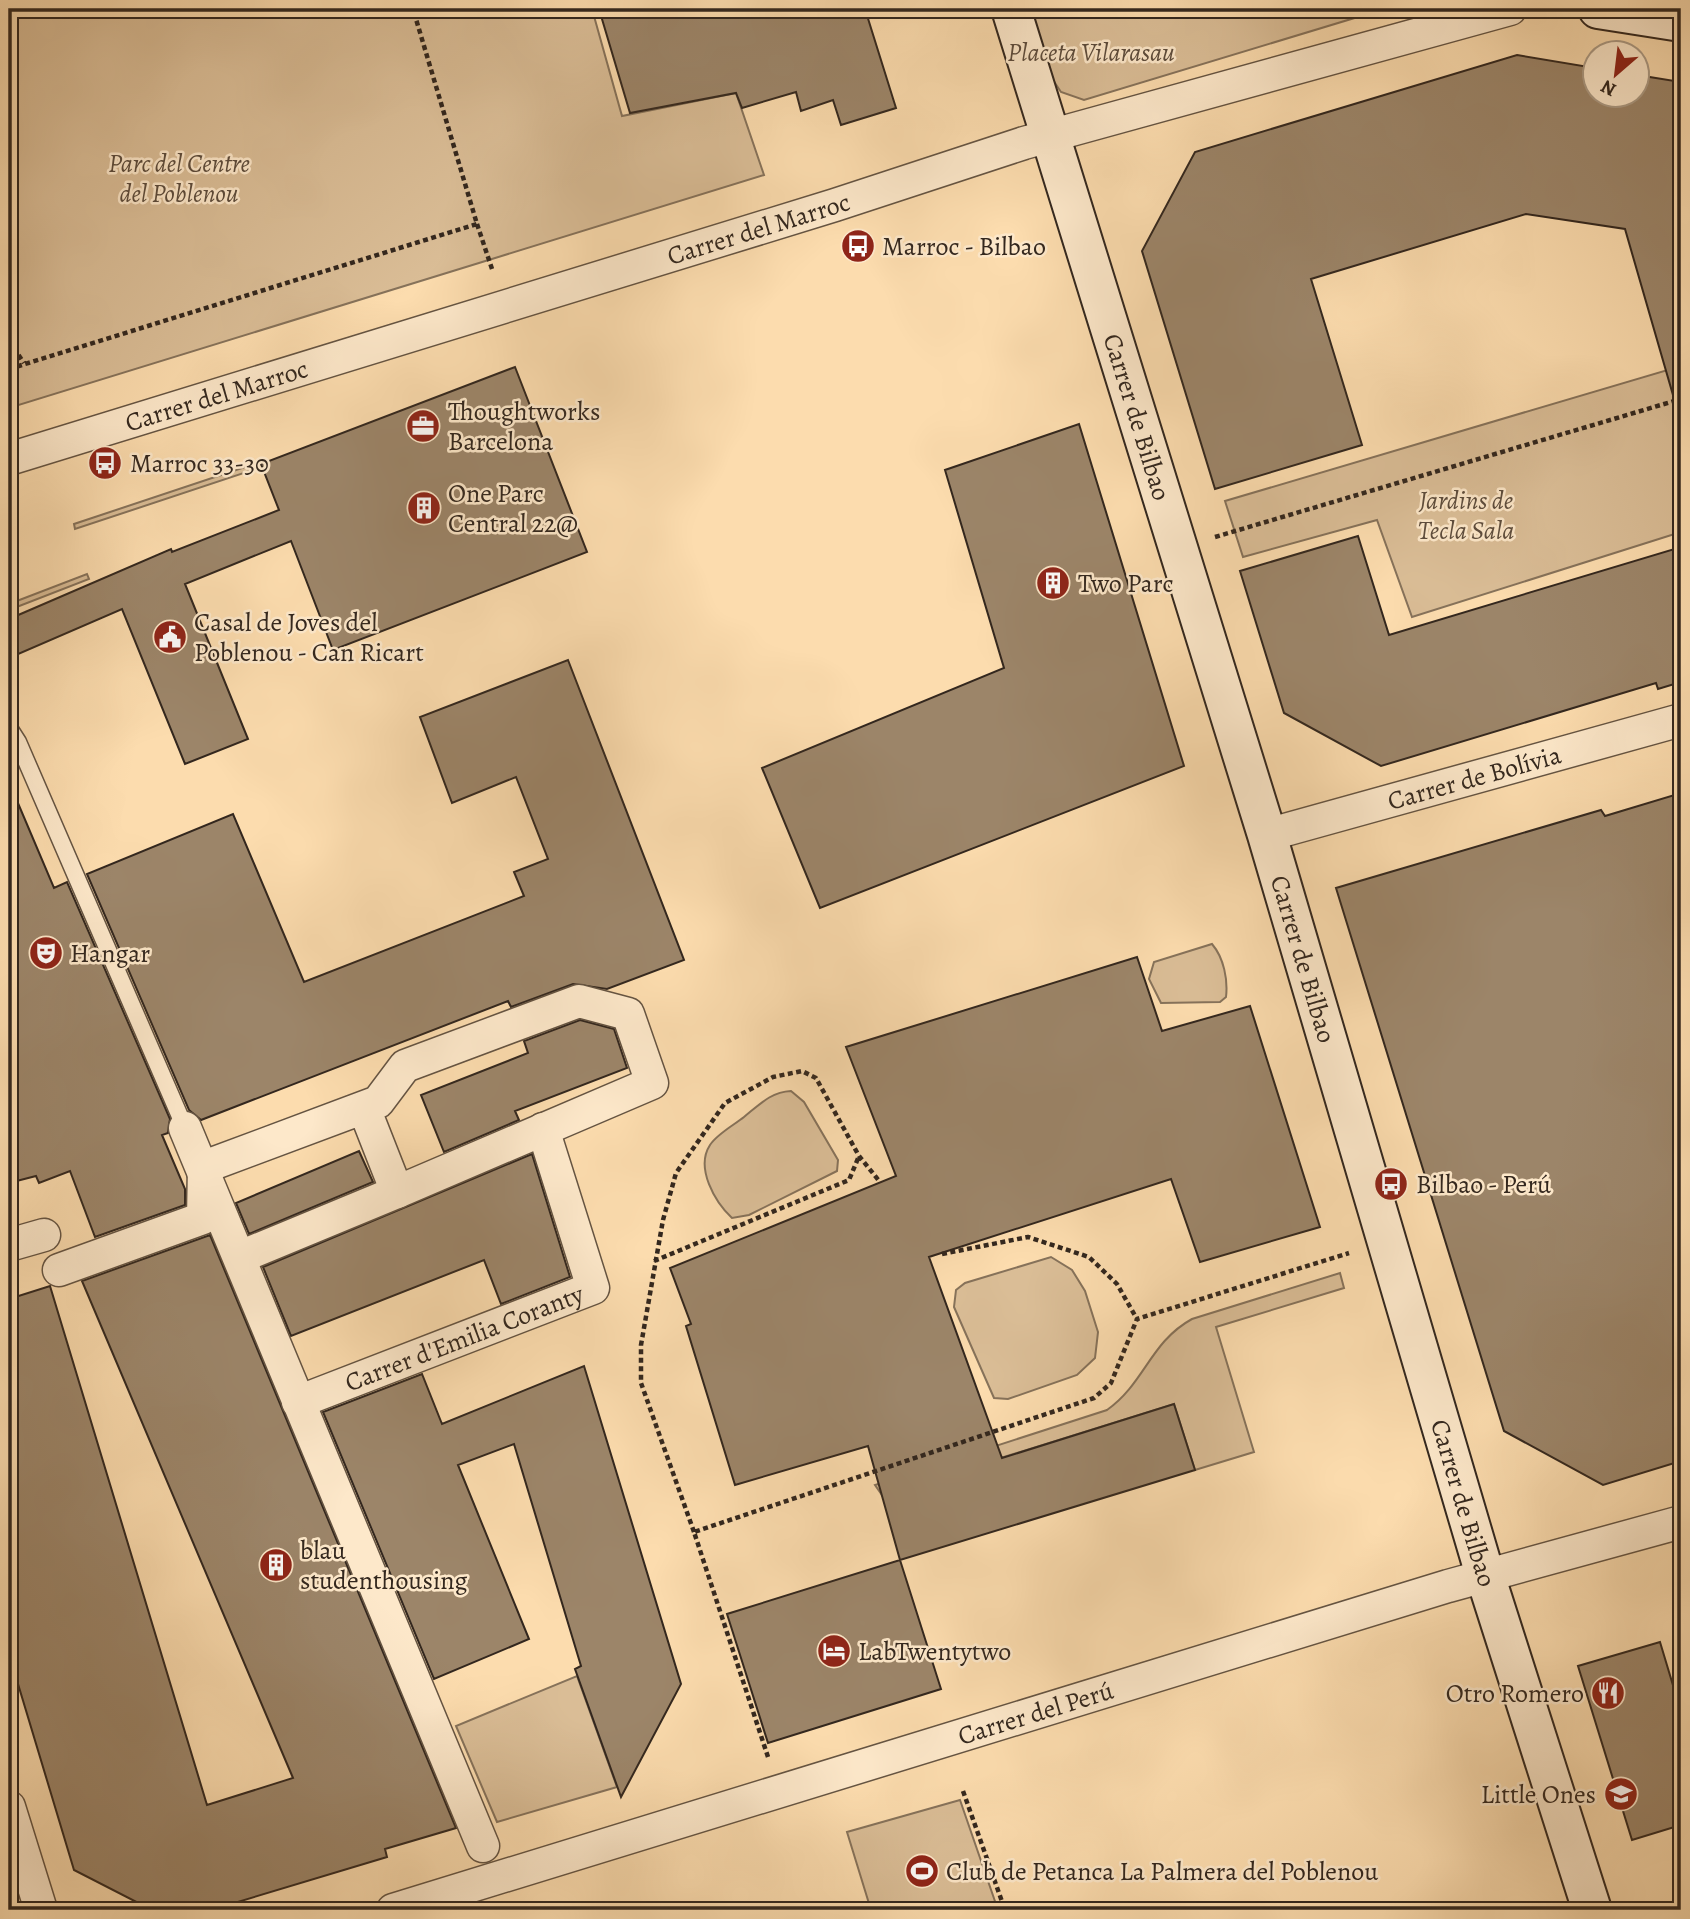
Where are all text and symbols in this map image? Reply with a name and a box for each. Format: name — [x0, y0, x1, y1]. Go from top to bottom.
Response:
park label: Placeta Vilarasau — [1007, 35, 1175, 70]
north arrow — [1582, 38, 1652, 108]
text: N — [1596, 73, 1621, 103]
park label: Parc del Centre del Poblenou — [108, 146, 250, 211]
street label: Carrer del Marroc — [663, 184, 854, 273]
bus stop icon: Marroc - Bilbao — [839, 227, 877, 265]
place label: Marroc - Bilbao — [882, 229, 1046, 264]
street label: Carrer de Bilbao — [1095, 329, 1180, 505]
street label: Carrer del Marroc — [121, 351, 312, 440]
place label: Thoughtworks Barcelona — [448, 394, 600, 459]
office icon: Thoughtworks Barcelona — [404, 407, 442, 445]
bus stop icon: Marroc 33-30 — [86, 444, 124, 482]
place label: Marroc 33-30 — [130, 446, 269, 481]
place label: One Parc Central 22@ — [448, 476, 578, 541]
park label: Jardins de Tecla Sala — [1418, 483, 1514, 548]
building icon: One Parc Central 22@ — [405, 489, 443, 527]
building icon: Two Parc — [1034, 564, 1072, 602]
place label: Two Parc — [1078, 566, 1174, 601]
place label: Casal de Joves del Poblenou - Can Ricart — [194, 605, 424, 670]
public building icon: Casal de Joves del Poblenou - Can Ricart — [151, 618, 189, 656]
street label: Carrer de Bolívia — [1383, 737, 1565, 818]
street label: Carrer de Bilbao — [1262, 871, 1345, 1047]
theatre icon: Hangar — [27, 934, 65, 972]
place label: Hangar — [70, 936, 150, 971]
bus stop icon: Bilbao - Perú — [1372, 1165, 1410, 1203]
place label: Bilbao - Perú — [1416, 1167, 1552, 1202]
street label: Carrer d'Emilia Coranty — [340, 1276, 589, 1400]
street label: Carrer de Bilbao — [1423, 1415, 1505, 1591]
place label: blau studenthousing — [300, 1533, 468, 1598]
building icon: blau studenthousing — [257, 1546, 295, 1584]
hotel icon: LabTwentytwo — [815, 1632, 853, 1670]
place label: LabTwentytwo — [858, 1634, 1011, 1669]
street label: Carrer del Perú — [953, 1672, 1118, 1753]
restaurant icon: Otro Romero — [1589, 1674, 1627, 1712]
place label: Otro Romero — [1446, 1676, 1584, 1711]
school or university icon: Little Ones — [1602, 1775, 1640, 1813]
place label: Little Ones — [1481, 1777, 1596, 1812]
sports icon: Club de Petanca La Palmera del Poblenou — [903, 1852, 941, 1890]
place label: Club de Petanca La Palmera del Poblenou — [946, 1854, 1379, 1889]

